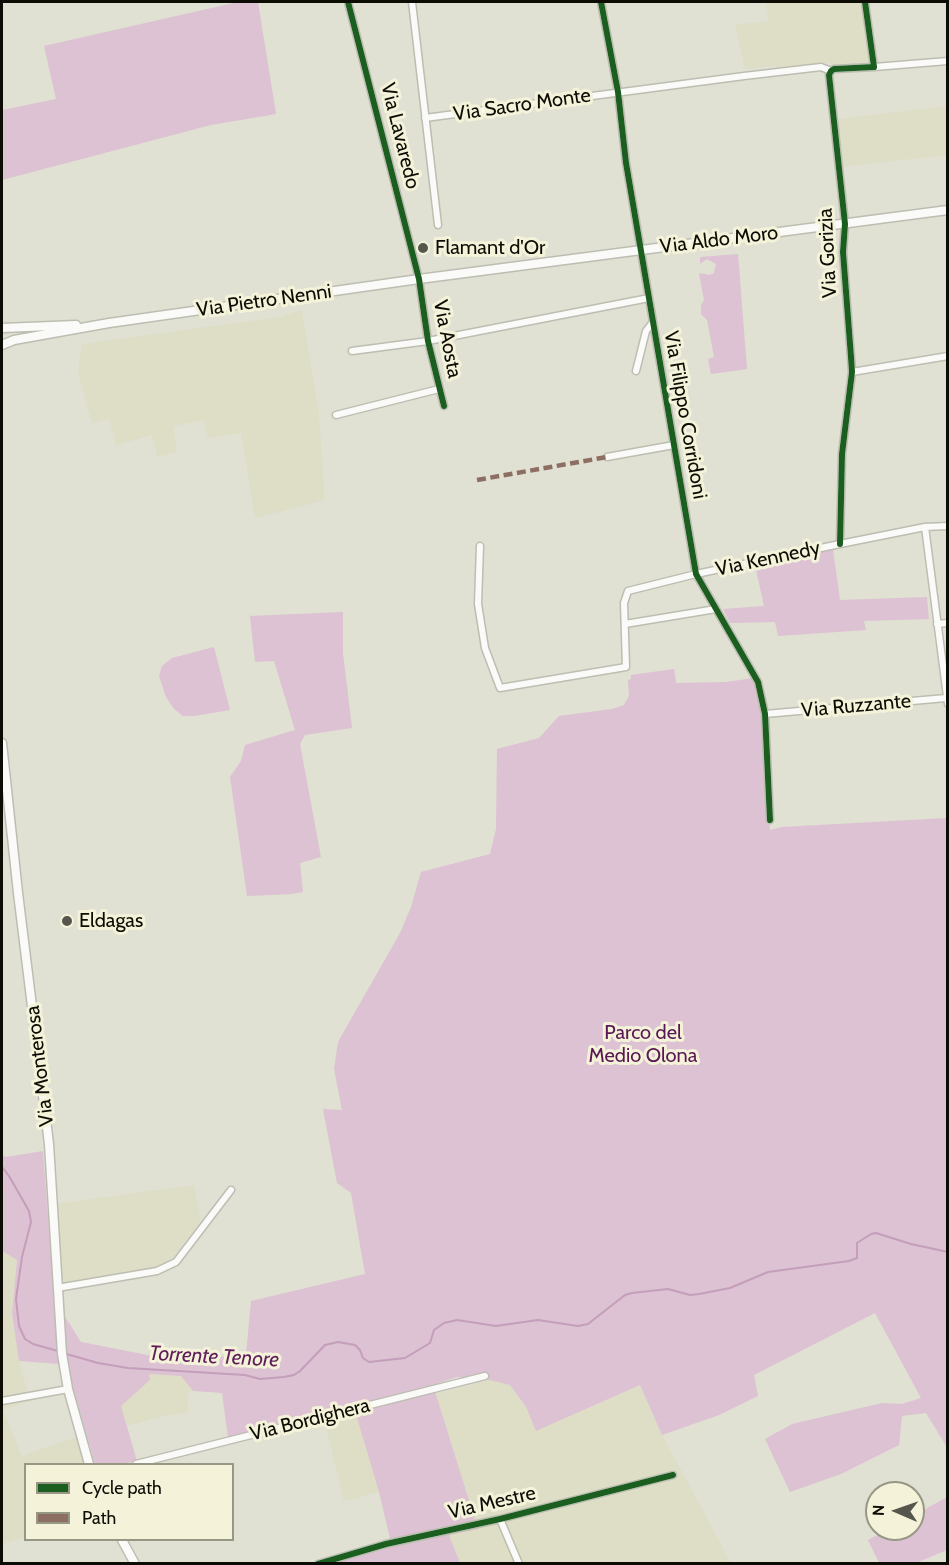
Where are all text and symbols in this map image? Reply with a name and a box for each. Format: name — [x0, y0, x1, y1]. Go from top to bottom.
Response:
street label: Via Lavaredo — [375, 81, 425, 191]
street label: Via Sacro Monte — [452, 83, 592, 127]
street label: Via Gorizia — [814, 208, 842, 298]
street label: Via Aldo Moro — [659, 221, 779, 259]
place label: Flamant d'Or — [435, 236, 545, 260]
marker: Flamant d'Or — [416, 241, 430, 255]
street label: Via Pietro Nenni — [195, 280, 333, 322]
street label: Via Aosta — [428, 298, 466, 380]
street label: Via Filippo Corridoni — [658, 329, 712, 501]
street label: Via Kennedy — [714, 536, 822, 582]
street label: Via Ruzzante — [800, 689, 912, 723]
place label: Eldagas — [79, 909, 143, 933]
marker: Eldagas — [60, 914, 74, 928]
street label: Via Monterosa — [21, 1004, 59, 1128]
park label: Parco del Medio Olona — [589, 1021, 697, 1068]
water label: Torrente Tenore — [148, 1341, 280, 1373]
street label: Via Bordighera — [248, 1394, 372, 1446]
legend — [24, 1463, 234, 1541]
text: Cycle path — [82, 1477, 162, 1499]
street label: Via Mestre — [446, 1481, 538, 1525]
north arrow — [865, 1481, 925, 1541]
text: N — [869, 1504, 888, 1516]
text: Path — [82, 1507, 116, 1529]

